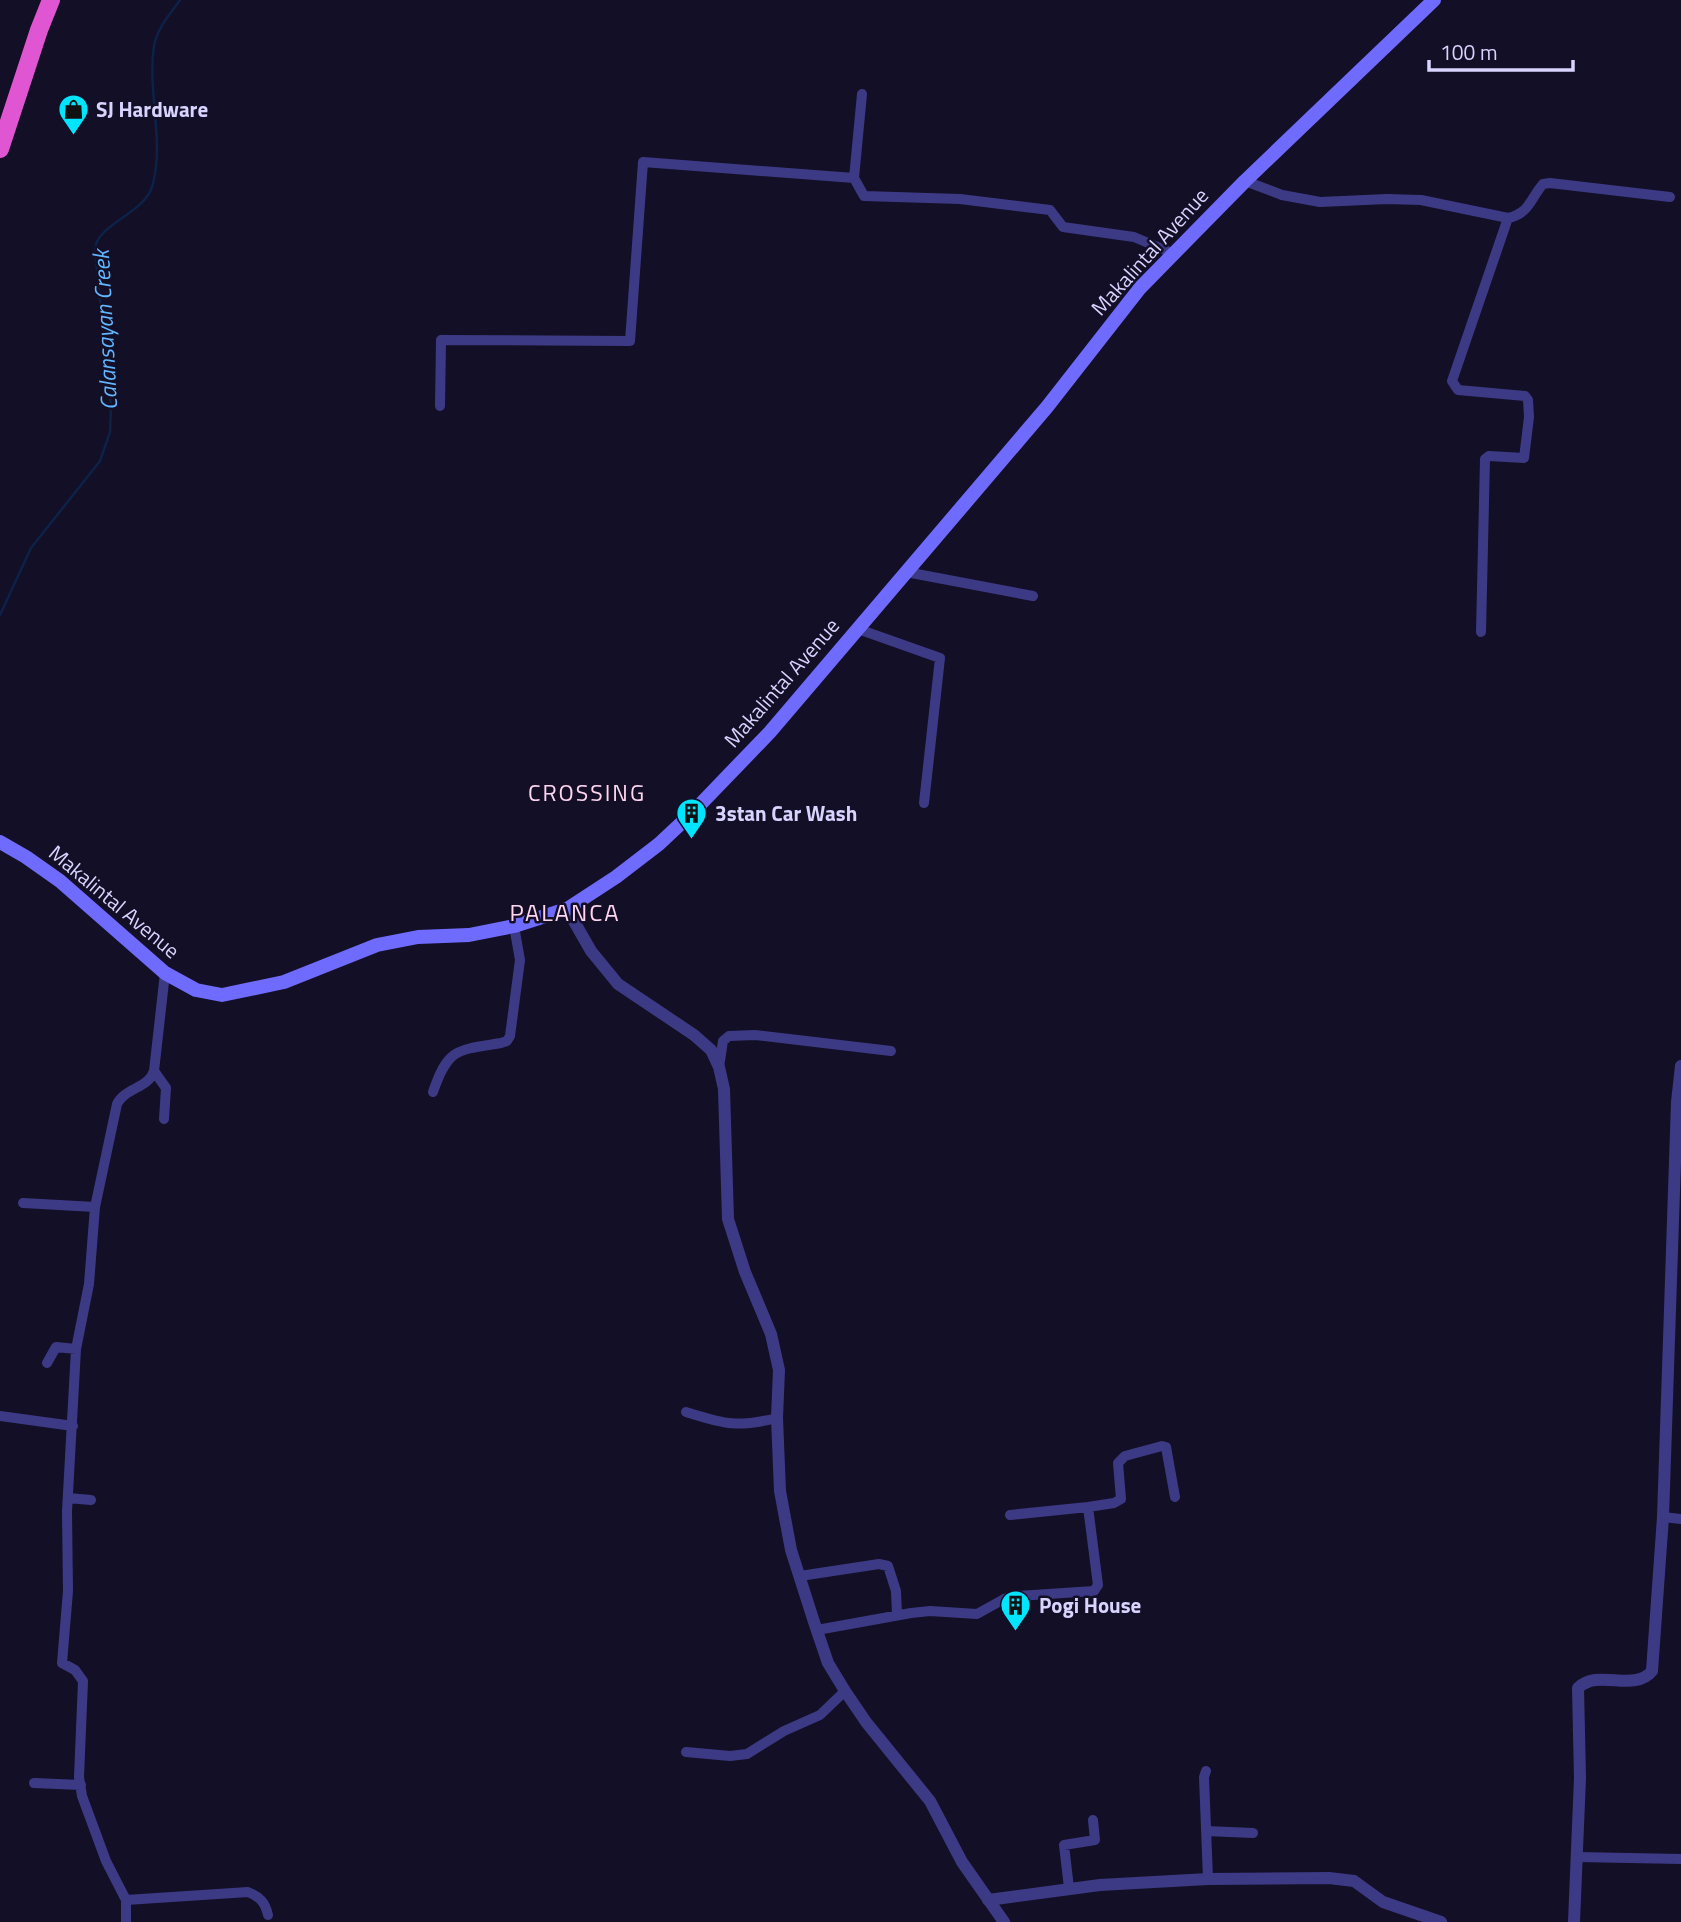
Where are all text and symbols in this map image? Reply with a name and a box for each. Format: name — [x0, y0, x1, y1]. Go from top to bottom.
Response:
scale bar — [1429, 28, 1572, 72]
text: 100 m — [1440, 36, 1497, 68]
shop icon: SJ Hardware — [56, 93, 90, 137]
place label: SJ Hardware — [96, 93, 208, 125]
street label: Makalintal Avenue — [1083, 180, 1215, 322]
water label: Calansayan Creek — [83, 246, 126, 411]
street label: Makalintal Avenue — [716, 611, 847, 754]
district label: CROSSING — [528, 775, 646, 810]
building icon: 3stan Car Wash — [675, 797, 709, 841]
place label: 3stan Car Wash — [715, 797, 857, 829]
street label: Makalintal Avenue — [42, 837, 187, 966]
district label: PALANCA — [509, 894, 621, 930]
building icon: Pogi House — [999, 1589, 1033, 1633]
place label: Pogi House — [1039, 1589, 1141, 1621]

